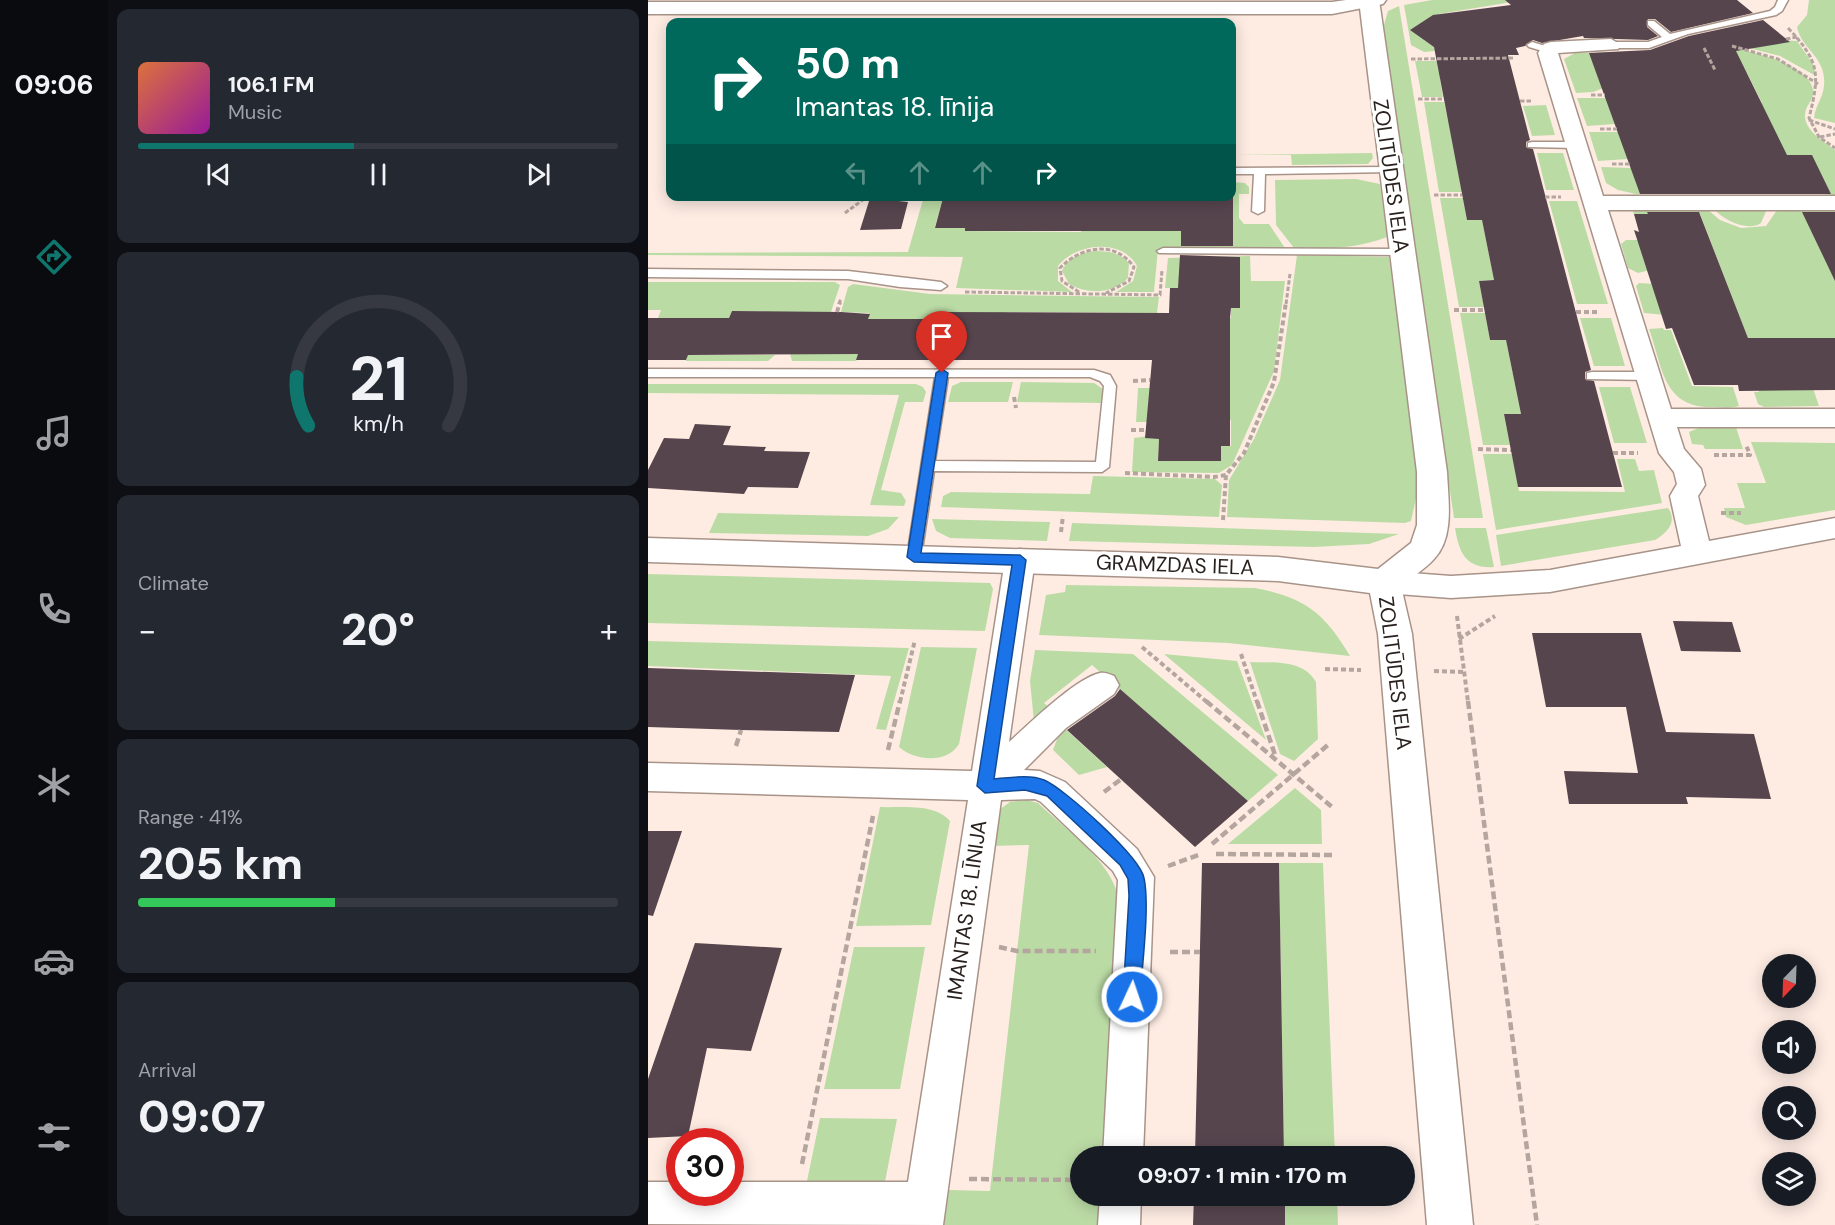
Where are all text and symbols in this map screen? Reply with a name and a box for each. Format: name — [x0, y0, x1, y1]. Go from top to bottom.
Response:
text: 50 m — [795, 36, 900, 91]
icon: right — [696, 42, 774, 120]
text: 09:06 — [14, 67, 94, 102]
text: 106.1 FM — [228, 70, 314, 99]
text: Imantas 18. līnija — [795, 89, 994, 124]
street label: ZOLITŪDES IELA — [1366, 98, 1416, 255]
text: Music — [228, 99, 283, 125]
icon: left — [840, 156, 873, 189]
icon: ahead — [903, 156, 936, 189]
icon: ahead — [966, 156, 999, 189]
icon: right — [1029, 156, 1062, 189]
icon: previous — [202, 158, 235, 191]
icon: pause — [362, 158, 395, 191]
icon: next — [522, 158, 555, 191]
icon: directions — [33, 236, 75, 278]
pin — [916, 311, 967, 373]
icon: arrive — [925, 320, 958, 353]
text: 21 — [349, 338, 407, 419]
text: km/h — [353, 411, 403, 439]
icon: music — [33, 412, 75, 454]
street label: GRAMZDAS IELA — [1095, 548, 1255, 582]
text: Climate — [138, 570, 209, 596]
icon: phone — [33, 588, 75, 630]
street label: ZOLITŪDES IELA — [1372, 595, 1418, 751]
text: 20° — [341, 600, 415, 659]
text: − — [138, 609, 156, 652]
text: + — [600, 609, 618, 652]
icon: climate — [33, 764, 75, 806]
text: Range · 41% — [138, 804, 243, 830]
street label: IMANTAS 18. LĪNIJA — [941, 818, 993, 1002]
text: 205 km — [138, 834, 303, 893]
icon: car — [33, 940, 75, 982]
north arrow — [1762, 954, 1816, 1008]
map controls — [1762, 954, 1816, 1206]
position arrow — [1100, 965, 1164, 1029]
button: sound — [1762, 1020, 1816, 1074]
text: Arrival — [138, 1057, 196, 1083]
button: search — [1762, 1086, 1816, 1140]
text: 09:07 — [138, 1087, 266, 1146]
icon: filters — [33, 1116, 75, 1158]
speed limit sign: 30 — [666, 1128, 744, 1206]
button: layers — [1762, 1152, 1816, 1206]
text: 09:07 · 1 min · 170 m — [1138, 1161, 1347, 1190]

